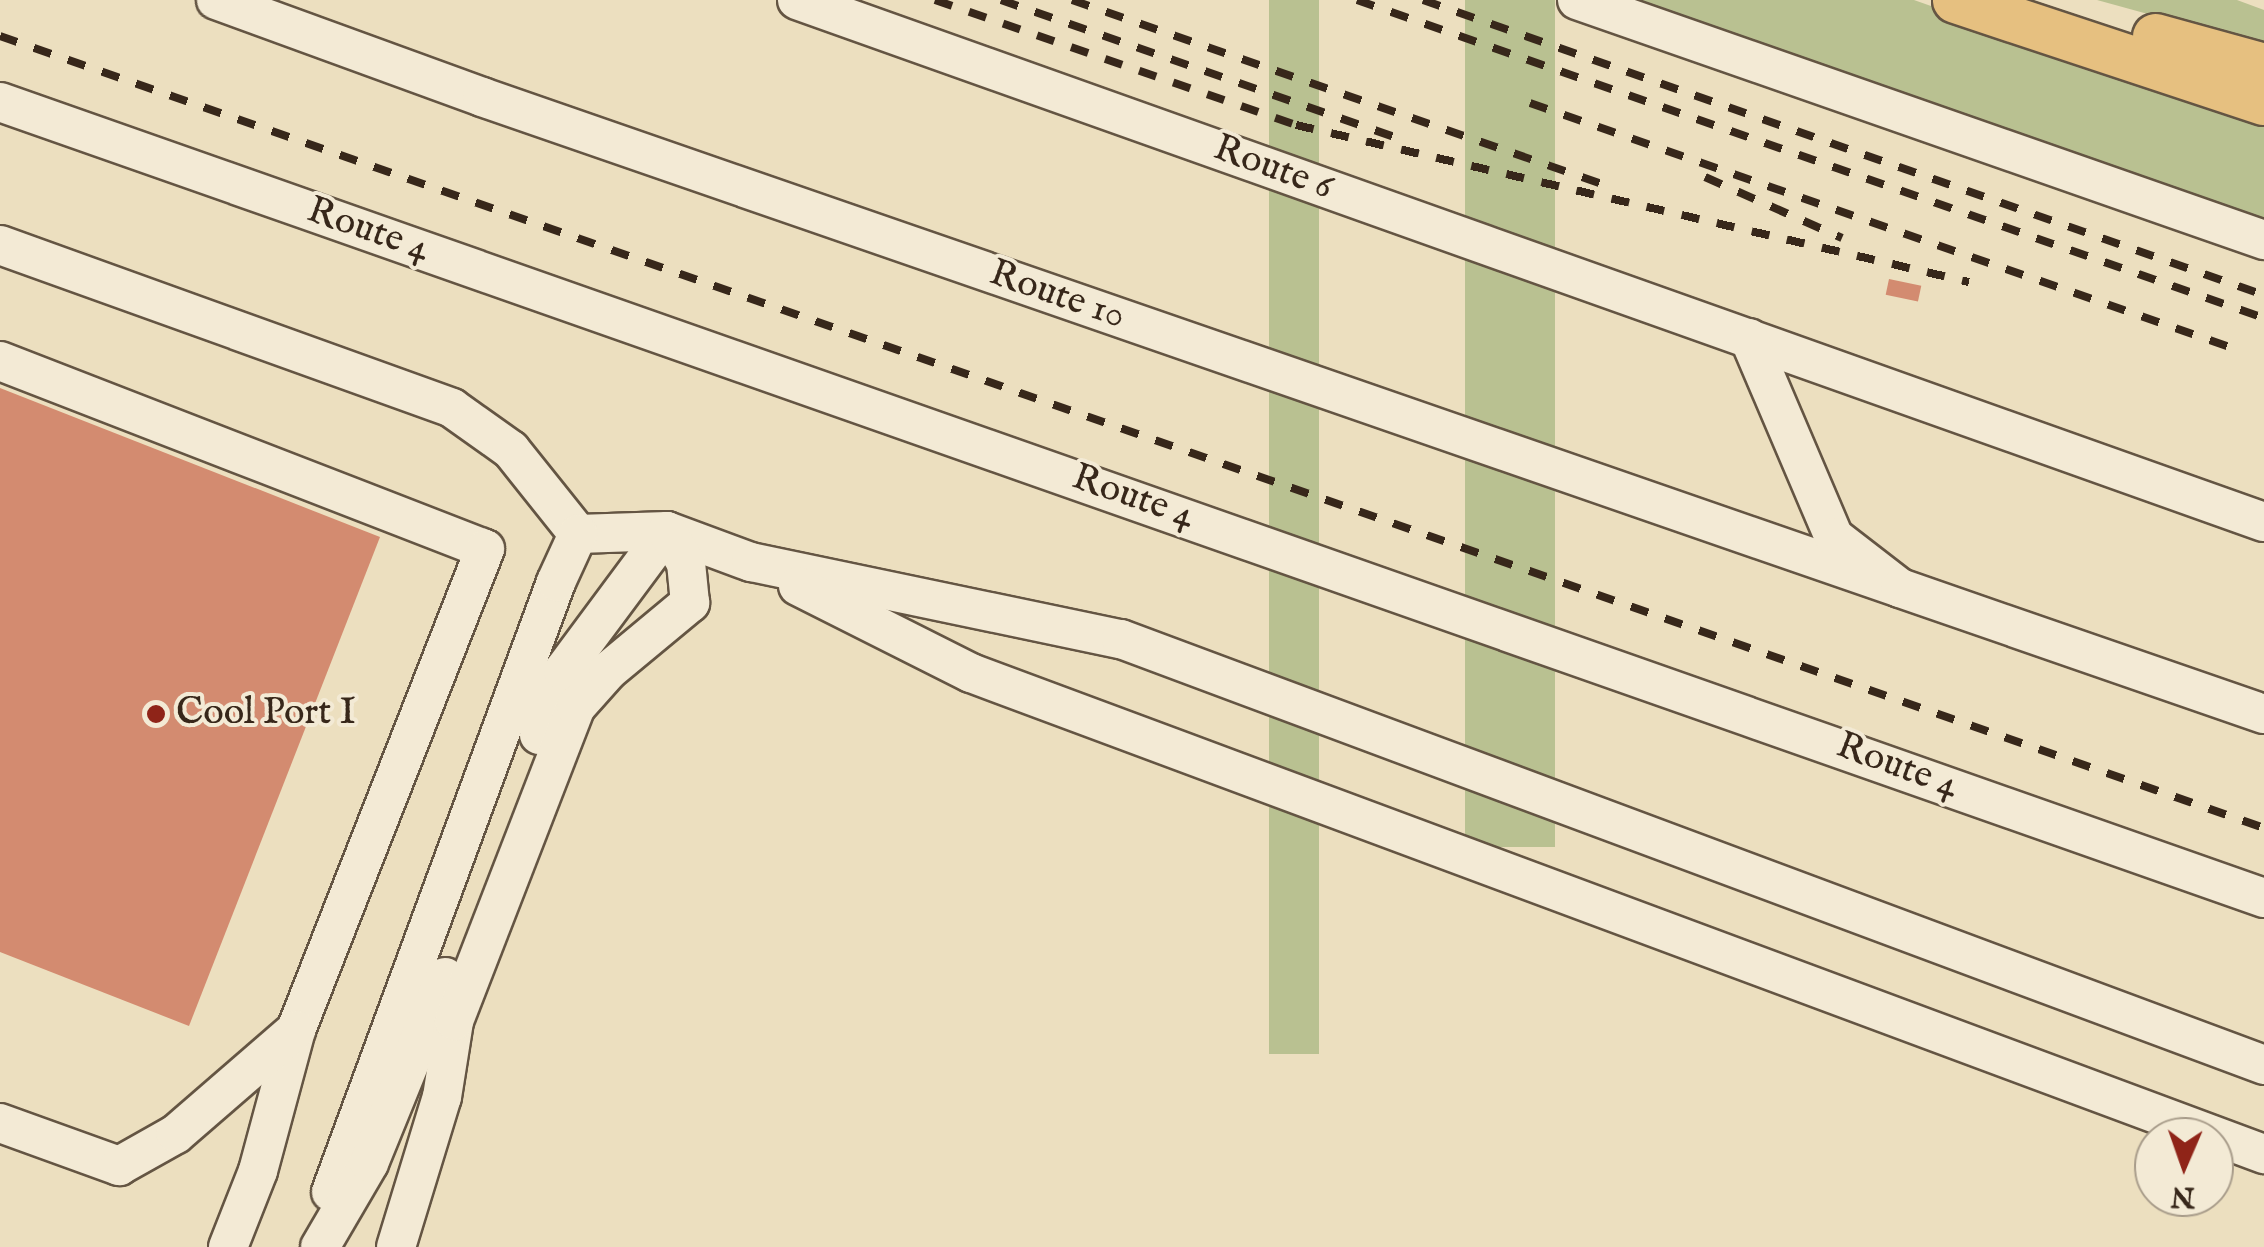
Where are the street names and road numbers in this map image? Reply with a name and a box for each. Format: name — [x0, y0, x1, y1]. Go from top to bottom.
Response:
street label: Route 6 — [1207, 126, 1339, 212]
street label: Route 4 — [301, 189, 435, 273]
street label: Route 10 — [983, 252, 1131, 340]
street label: Route 4 — [1066, 456, 1200, 540]
street label: Route 4 — [1830, 724, 1964, 810]

